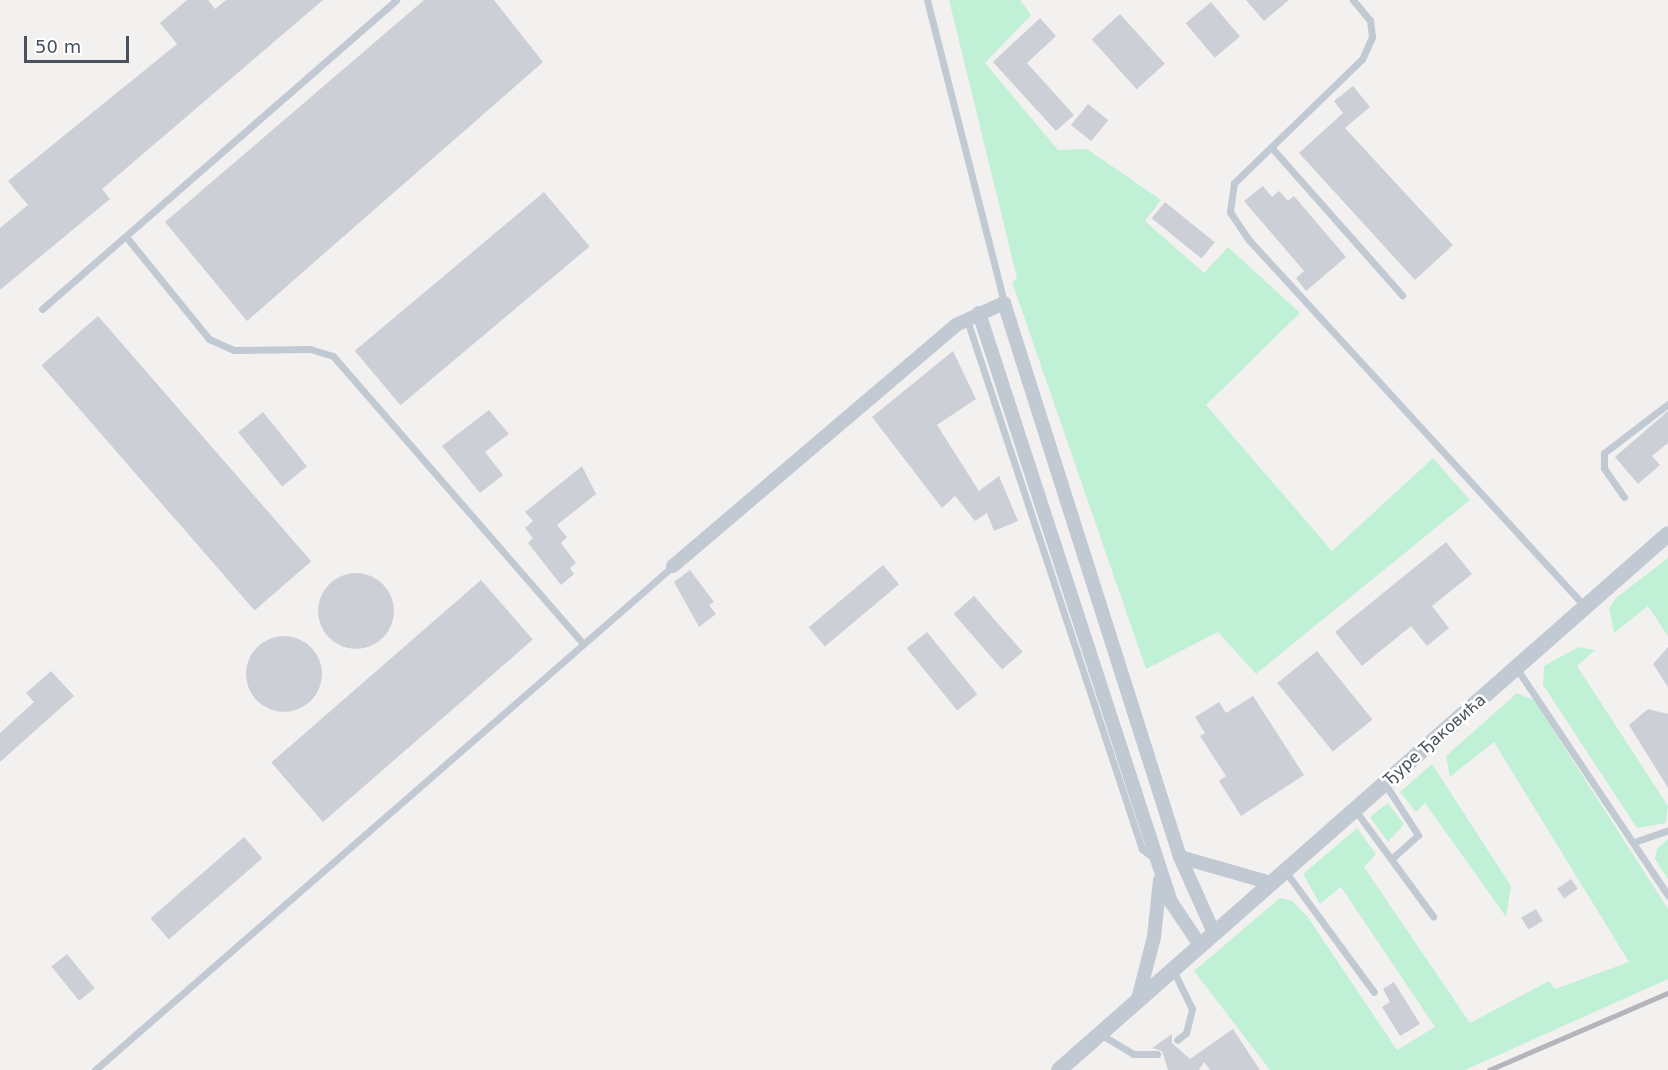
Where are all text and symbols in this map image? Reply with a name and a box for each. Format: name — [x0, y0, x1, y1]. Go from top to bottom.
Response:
scale bar — [27, 24, 132, 62]
text: 50 m — [35, 36, 81, 57]
street label: Ђуре Ђаковића — [1380, 690, 1490, 790]

